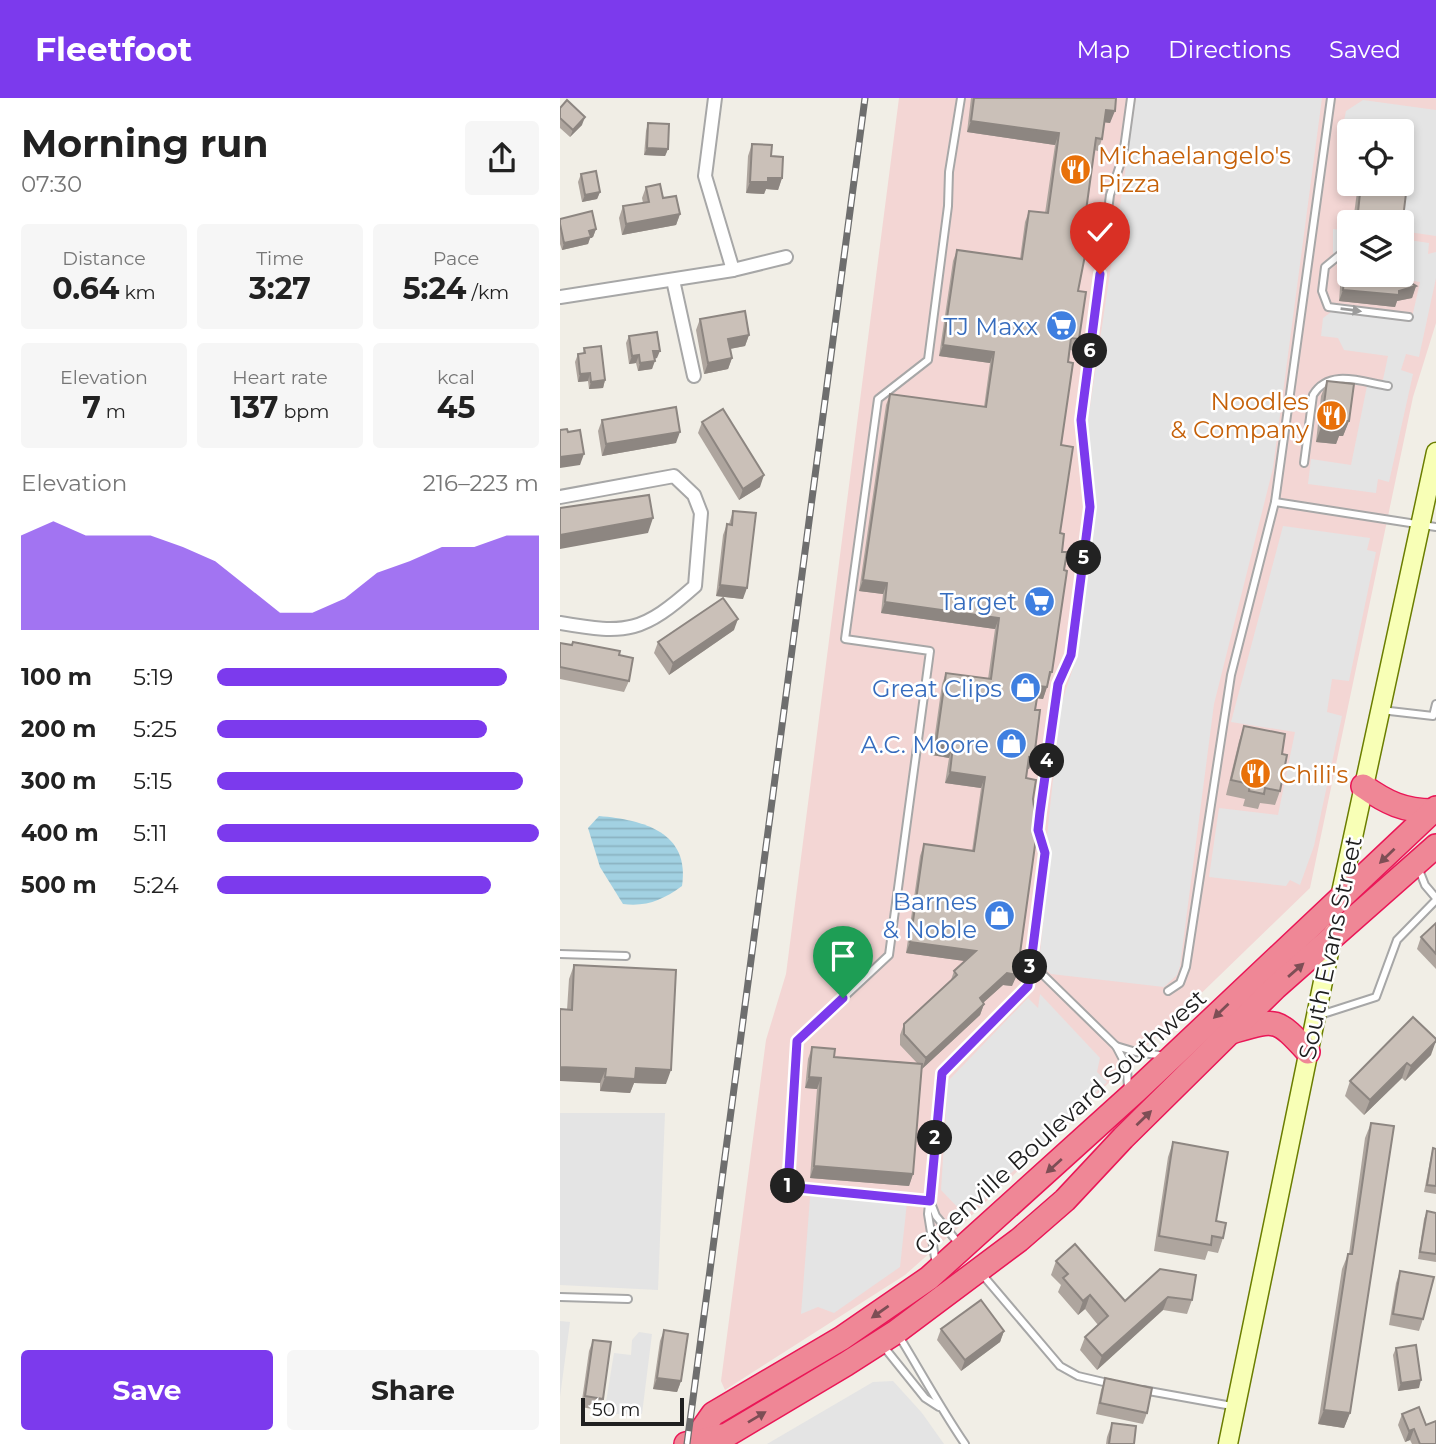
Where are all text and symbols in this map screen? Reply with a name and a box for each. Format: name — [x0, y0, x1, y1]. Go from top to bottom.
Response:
text: Fleetfoot — [35, 29, 192, 69]
text: Map — [1077, 35, 1130, 64]
text: Directions — [1168, 35, 1291, 64]
text: Saved — [1329, 35, 1401, 64]
map controls — [1337, 119, 1414, 287]
button: locate — [1337, 119, 1414, 196]
text: Morning run — [21, 120, 269, 167]
button: share — [465, 121, 539, 195]
place label: Michaelangelo's Pizza — [1098, 141, 1291, 198]
restaurant icon: Michaelangelo's Pizza — [1058, 152, 1092, 186]
text: 07:30 — [21, 170, 82, 198]
pin — [1070, 202, 1130, 274]
button: layers — [1337, 210, 1414, 287]
icon: check — [1081, 213, 1119, 251]
text: Distance — [62, 247, 146, 270]
text: Time — [256, 247, 304, 270]
text: Pace — [433, 247, 479, 270]
text: 0.64 — [52, 270, 119, 307]
text: 3:27 — [249, 270, 311, 307]
text: 5:24 — [403, 270, 466, 307]
text: km — [119, 281, 156, 304]
text: /km — [466, 281, 509, 304]
one-way arrow — [1340, 305, 1362, 316]
supermarket icon: TJ Maxx — [1044, 309, 1078, 343]
place label: TJ Maxx — [943, 312, 1038, 341]
pin: 6 — [1072, 334, 1108, 368]
text: 6 — [1083, 339, 1096, 362]
text: Elevation — [60, 366, 148, 389]
text: Heart rate — [232, 366, 328, 389]
text: kcal — [437, 366, 475, 389]
place label: Noodles & Company — [1171, 387, 1309, 444]
text: 7 — [82, 389, 101, 426]
text: 137 — [231, 389, 278, 426]
text: 45 — [437, 389, 475, 426]
restaurant icon: Noodles & Company — [1315, 398, 1349, 432]
text: m — [101, 400, 126, 423]
text: bpm — [278, 400, 329, 423]
text: Elevation — [21, 469, 127, 497]
text: 216–223 m — [423, 469, 539, 497]
pin: 5 — [1066, 540, 1102, 575]
text: 5 — [1078, 546, 1089, 569]
supermarket icon: Target — [1023, 584, 1057, 618]
place label: Target — [940, 587, 1017, 616]
text: 100 m — [21, 663, 92, 691]
text: 5:19 — [133, 663, 173, 691]
shop icon: Great Clips — [1008, 671, 1042, 705]
place label: Great Clips — [872, 674, 1002, 703]
text: 200 m — [21, 715, 96, 743]
text: 5:25 — [133, 715, 177, 743]
shop icon: A.C. Moore — [995, 727, 1029, 761]
place label: A.C. Moore — [861, 730, 989, 759]
pin: 4 — [1030, 744, 1064, 778]
text: 4 — [1040, 749, 1053, 772]
restaurant icon: Chili's — [1239, 757, 1273, 791]
place label: Chili's — [1279, 760, 1348, 789]
text: 300 m — [21, 767, 97, 795]
text: 5:15 — [133, 767, 172, 795]
text: 400 m — [21, 819, 99, 847]
text: 5:11 — [133, 819, 168, 847]
street label: South Evans Street — [1292, 833, 1368, 1062]
one-way arrow — [1379, 847, 1396, 863]
text: 500 m — [21, 871, 97, 899]
text: 5:24 — [133, 871, 179, 899]
place label: Barnes & Noble — [883, 887, 977, 944]
shop icon: Barnes & Noble — [983, 898, 1017, 932]
pin — [813, 926, 873, 998]
icon: arrive — [824, 937, 862, 975]
pin: 3 — [1012, 950, 1048, 984]
text: 3 — [1024, 955, 1035, 978]
one-way arrow — [1287, 962, 1305, 978]
street label: Greenville Boulevard Southwest — [908, 983, 1212, 1261]
one-way arrow — [1212, 1002, 1229, 1019]
one-way arrow — [1135, 1110, 1152, 1126]
pin: 2 — [918, 1121, 952, 1156]
text: 2 — [929, 1126, 940, 1149]
one-way arrow — [1045, 1158, 1063, 1174]
pin: 1 — [770, 1168, 806, 1204]
text: 1 — [784, 1174, 791, 1197]
one-way arrow — [871, 1305, 889, 1319]
button: Save — [21, 1350, 273, 1430]
button: Share — [287, 1350, 539, 1430]
scale bar — [581, 1395, 684, 1427]
text: 50 m — [592, 1398, 640, 1421]
one-way arrow — [748, 1410, 767, 1423]

